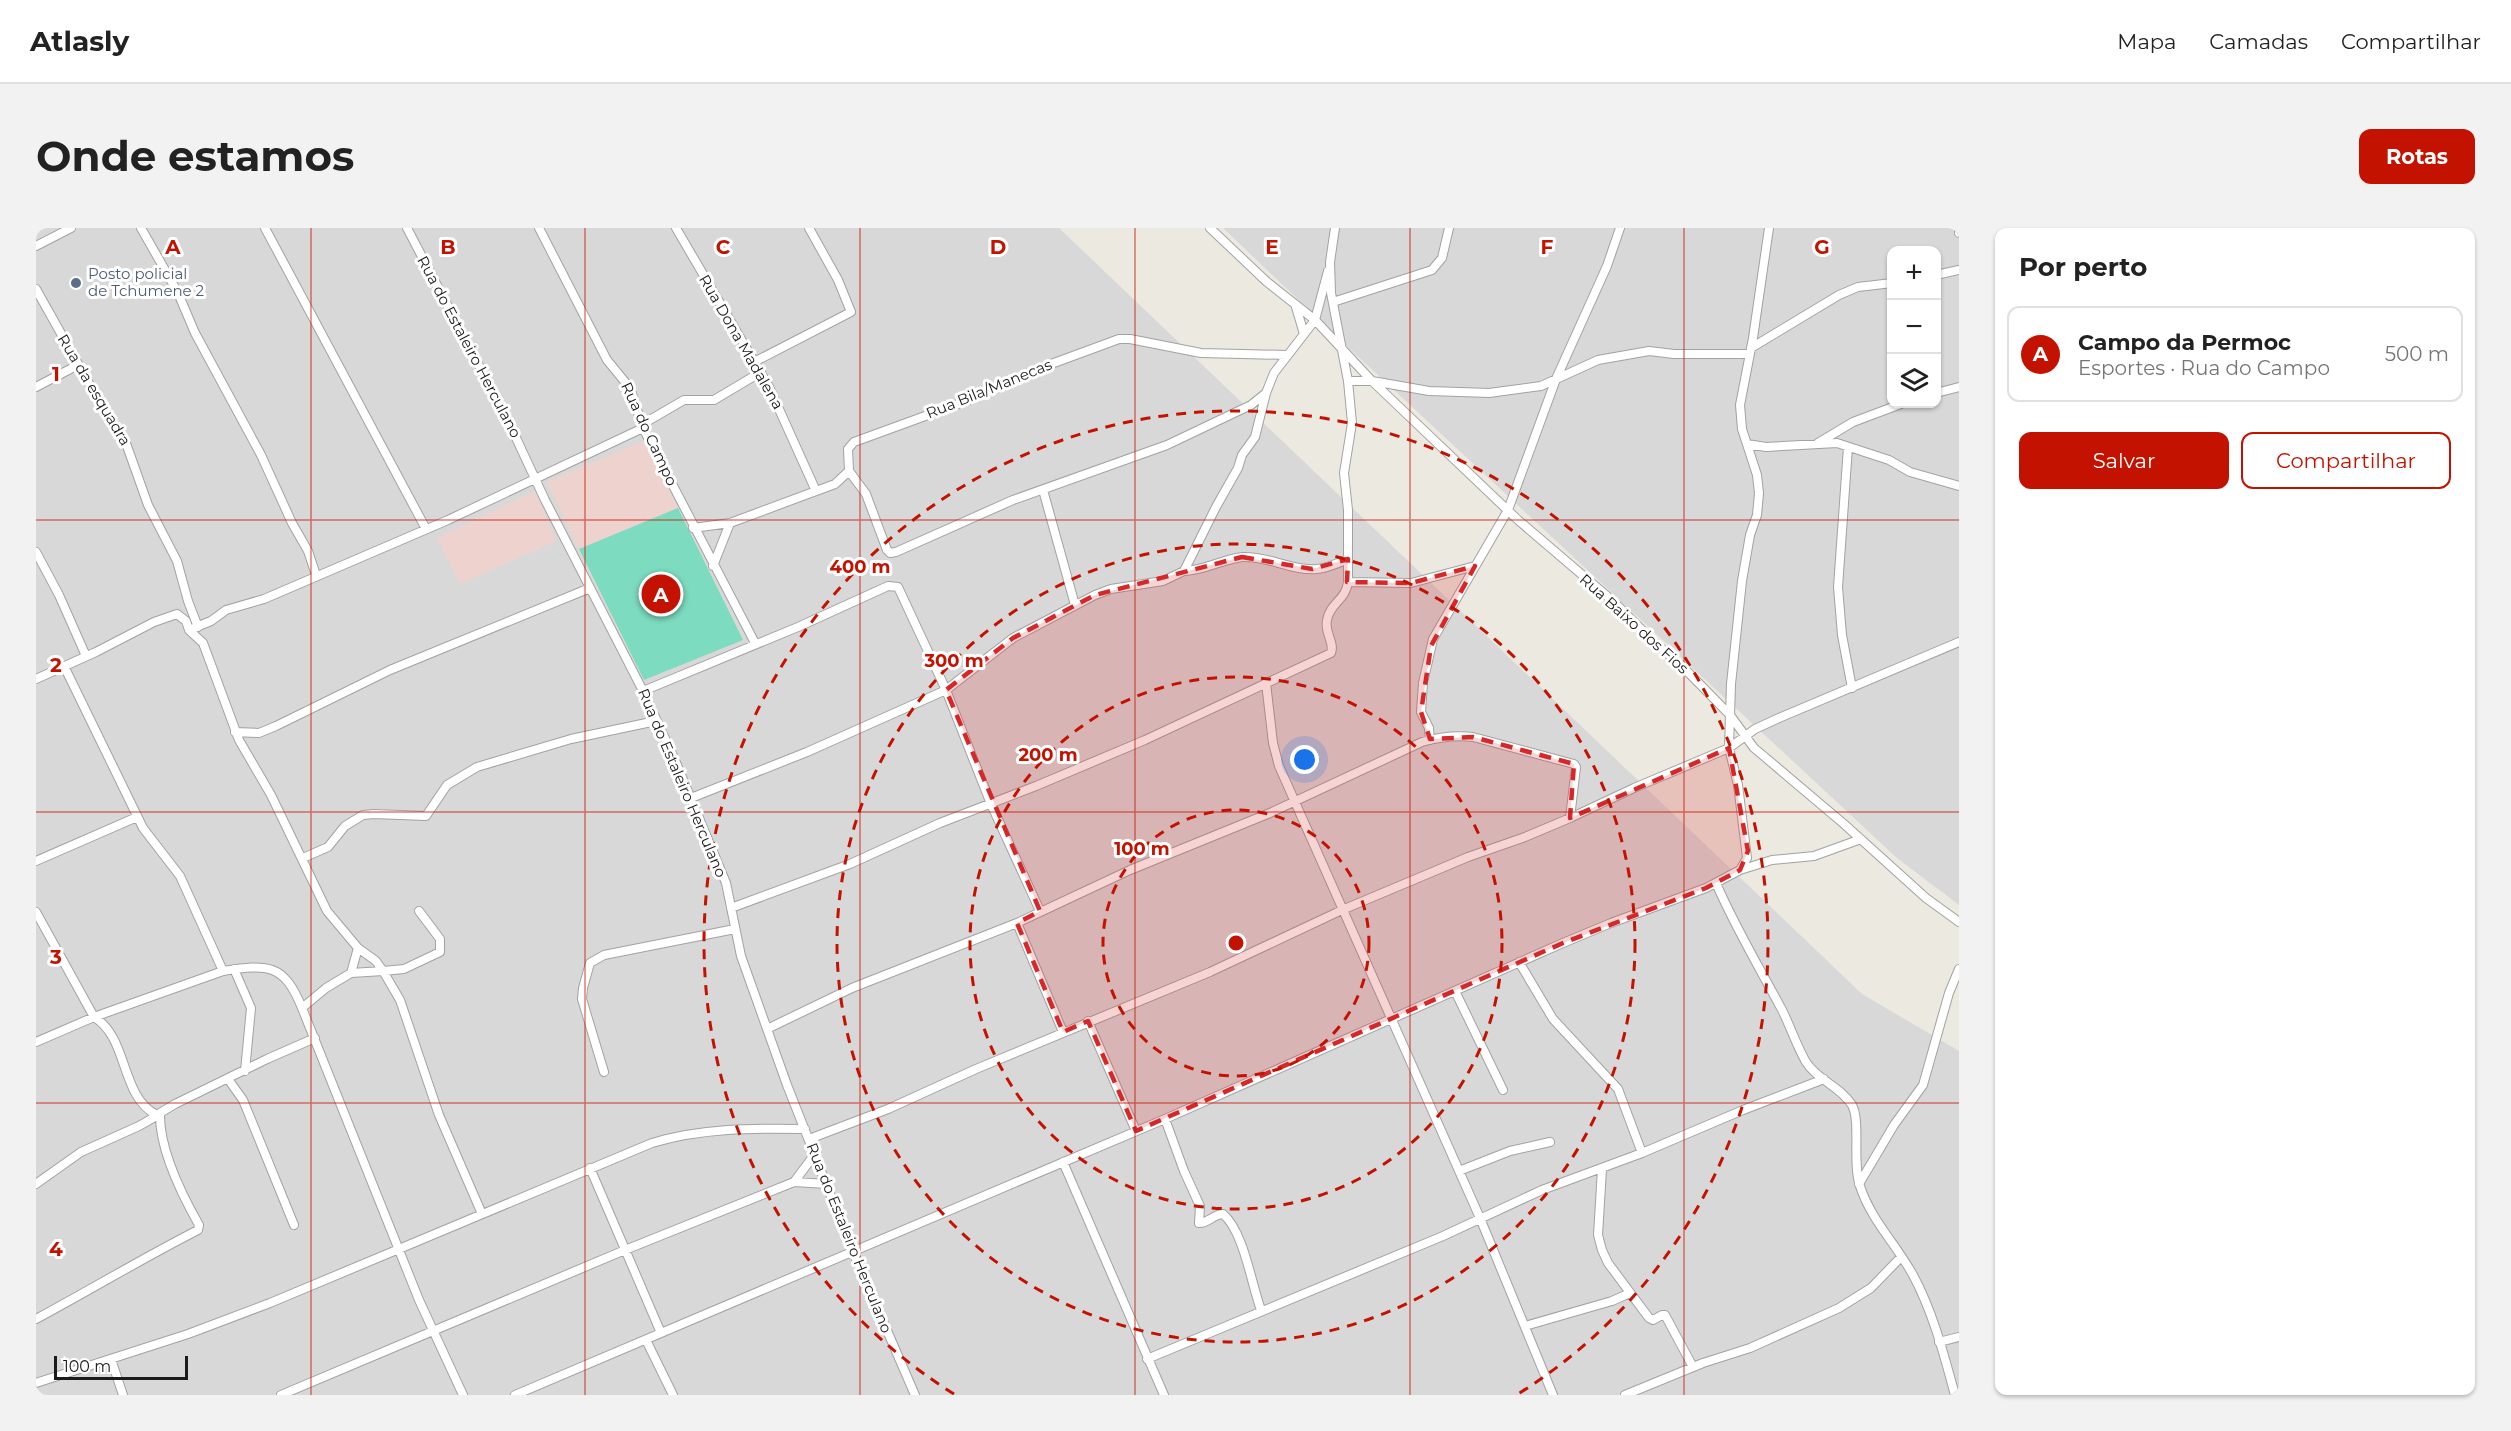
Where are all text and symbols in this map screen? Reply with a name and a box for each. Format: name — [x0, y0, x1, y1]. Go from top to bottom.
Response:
text: Atlasly — [30, 24, 129, 58]
text: Mapa — [2117, 29, 2176, 54]
text: Camadas — [2209, 29, 2308, 54]
text: Compartilhar — [2341, 29, 2481, 54]
button: Rotas — [2359, 129, 2475, 184]
text: Onde estamos — [36, 130, 354, 182]
text: A — [164, 235, 181, 259]
text: B — [440, 235, 456, 259]
text: C — [716, 235, 731, 259]
text: D — [990, 235, 1006, 259]
text: E — [1265, 235, 1279, 259]
text: F — [1541, 235, 1554, 259]
text: G — [1814, 235, 1830, 259]
map controls — [1887, 246, 1941, 408]
button: + — [1887, 246, 1941, 300]
text: Por perto — [2019, 251, 2147, 283]
street label: Rua do Estaleiro Herculano — [413, 252, 526, 441]
place label: Posto policial de Tchumene 2 — [88, 264, 204, 300]
street label: Rua Dona Madalena — [695, 271, 788, 413]
marker: Posto policial de Tchumene 2 — [69, 276, 83, 290]
button: − — [1887, 300, 1941, 354]
text: Campo da Permoc — [2078, 329, 2291, 356]
street label: Rua da esquadra — [54, 331, 135, 449]
text: A — [2033, 342, 2048, 366]
text: 500 m — [2385, 342, 2449, 366]
button: layers — [1887, 354, 1941, 408]
street label: Rua Bila/Manecas — [923, 355, 1054, 422]
text: Esportes · Rua do Campo — [2078, 356, 2330, 380]
text: 1 — [52, 362, 60, 386]
street label: Rua do Campo — [617, 379, 682, 489]
button: Salvar — [2019, 432, 2229, 489]
button: Compartilhar — [2241, 432, 2451, 489]
text: 400 m — [830, 556, 890, 578]
street label: Rua Baixo dos Fios — [1576, 570, 1693, 678]
pin: A — [642, 572, 680, 616]
text: 300 m — [923, 650, 984, 672]
text: 2 — [50, 653, 62, 677]
street label: Rua do Estaleiro Herculano — [634, 685, 731, 880]
text: 200 m — [1018, 744, 1078, 766]
your location — [1290, 745, 1319, 774]
text: 100 m — [1114, 838, 1170, 860]
centre of rings — [1226, 933, 1246, 953]
text: 3 — [49, 945, 62, 969]
street label: Rua do Estaleiro Herculano — [803, 1140, 896, 1336]
text: 4 — [49, 1237, 63, 1261]
scale bar — [54, 1353, 188, 1380]
text: 100 m — [63, 1357, 111, 1376]

